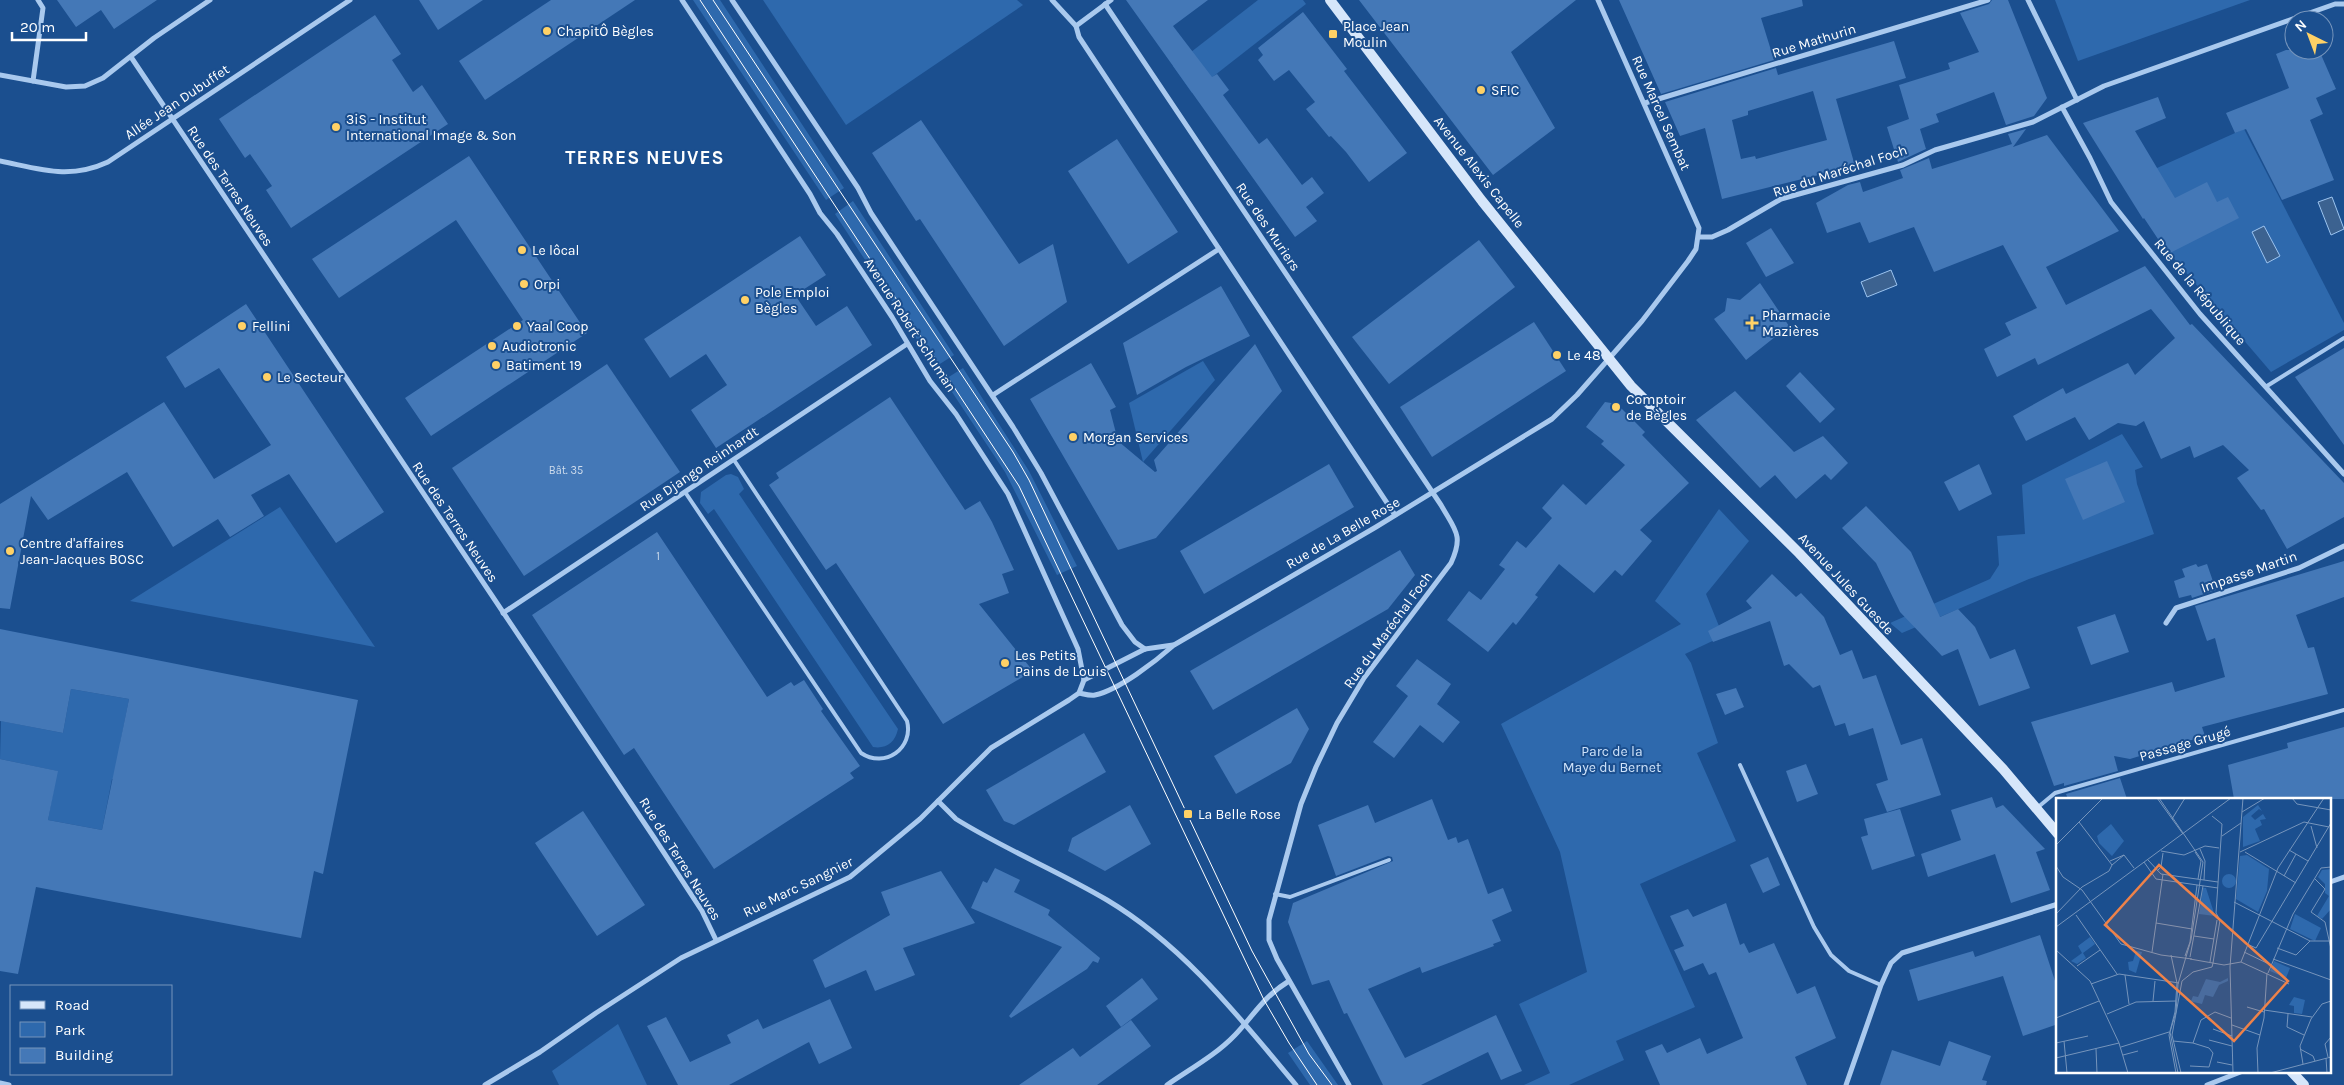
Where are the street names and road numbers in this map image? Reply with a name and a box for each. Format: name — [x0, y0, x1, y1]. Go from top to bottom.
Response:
street label: Rue Mathurin — [1770, 20, 1858, 62]
street label: Rue Marcel Sembat — [1628, 53, 1694, 173]
street label: Allée Jean Dubuffet — [121, 61, 233, 143]
street label: Avenue Alexis Capelle — [1430, 113, 1528, 231]
street label: Rue des Terres Neuves — [183, 123, 277, 249]
street label: Rue du Maréchal Foch — [1771, 141, 1909, 201]
street label: Rue des Muriers — [1232, 180, 1304, 274]
street label: Rue de la République — [2150, 235, 2250, 349]
street label: Avenue Robert Schuman — [860, 255, 960, 395]
street label: Rue Django Reinhardt — [636, 423, 762, 515]
street label: Rue des Terres Neuves — [408, 459, 502, 585]
street label: Rue de La Belle Rose — [1283, 493, 1403, 573]
street label: Avenue Jules Guesde — [1794, 530, 1898, 638]
street label: Impasse Martin — [2199, 548, 2299, 596]
street label: Rue du Maréchal Foch — [1340, 568, 1436, 692]
street label: Passage Grugé — [2138, 723, 2232, 765]
street label: Rue des Terres Neuves — [635, 794, 725, 924]
street label: Rue Marc Sangnier — [740, 853, 857, 921]

